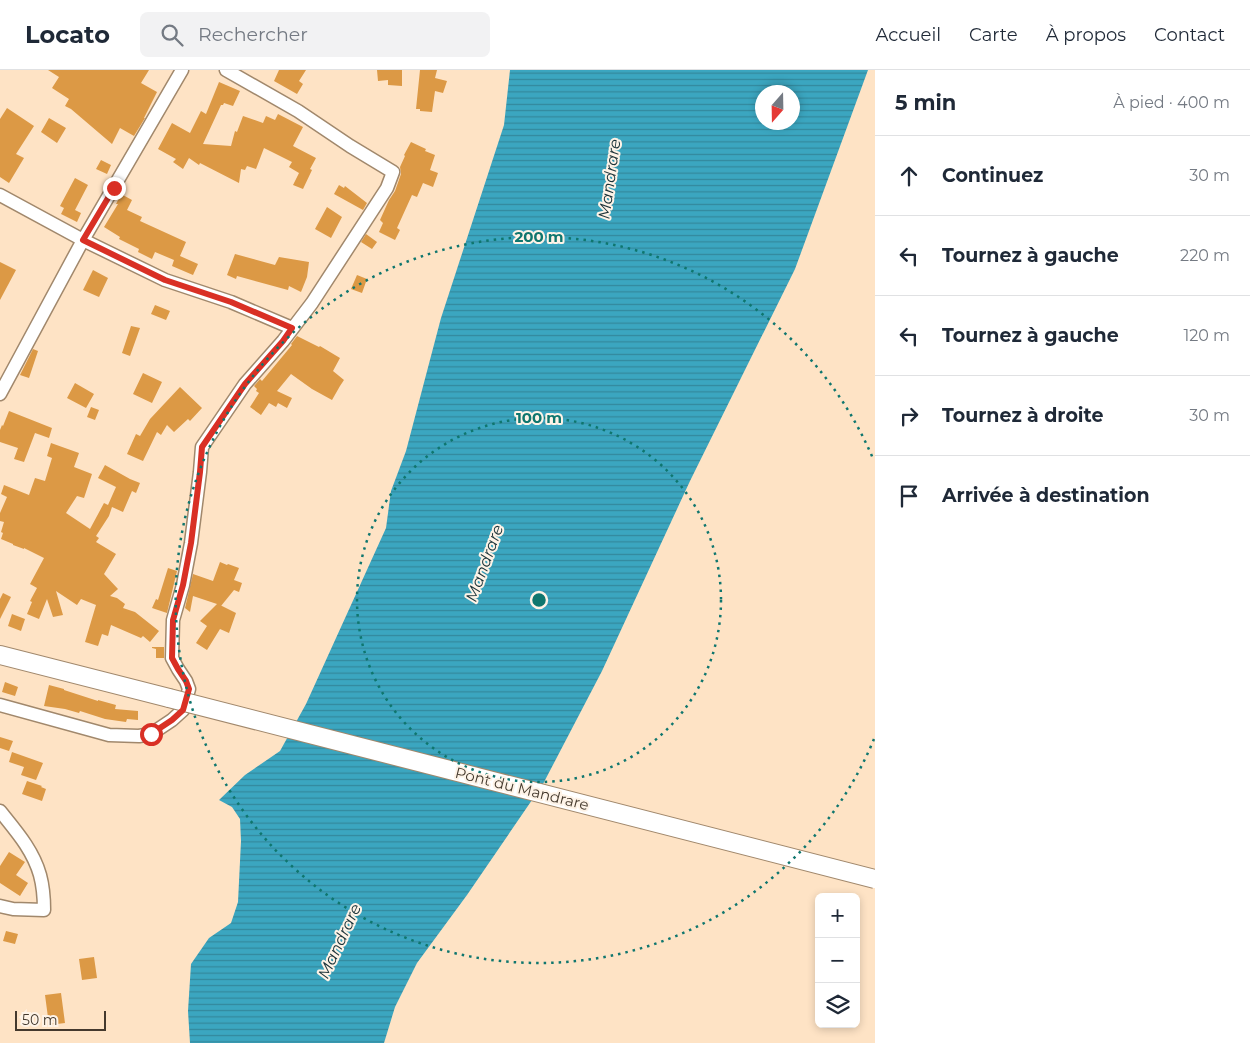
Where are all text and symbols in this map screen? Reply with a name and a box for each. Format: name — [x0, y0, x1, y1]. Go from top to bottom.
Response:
search box — [140, 12, 490, 57]
text: Locato — [25, 20, 110, 49]
icon: search — [158, 21, 186, 49]
text: Rechercher — [198, 23, 308, 46]
text: Accueil — [876, 24, 941, 46]
text: Carte — [969, 24, 1018, 46]
text: À propos — [1046, 24, 1126, 46]
text: Contact — [1154, 24, 1225, 46]
north arrow — [755, 85, 800, 130]
text: 5 min — [895, 90, 956, 115]
text: À pied · 400 m — [1113, 93, 1230, 112]
water label: Mandrare — [594, 138, 625, 220]
icon: ahead — [895, 162, 923, 190]
text: Continuez — [942, 164, 1043, 187]
text: 30 m — [1189, 166, 1230, 185]
route end — [103, 177, 126, 200]
text: 200 m — [514, 227, 564, 246]
icon: left — [895, 242, 923, 270]
text: Tournez à gauche — [942, 244, 1119, 267]
text: 220 m — [1180, 246, 1230, 265]
icon: left — [895, 322, 923, 350]
text: Tournez à gauche — [942, 324, 1119, 347]
text: 120 m — [1183, 326, 1230, 345]
icon: right — [895, 402, 923, 430]
text: Tournez à droite — [942, 404, 1103, 427]
text: 30 m — [1189, 406, 1230, 425]
text: 100 m — [516, 408, 562, 427]
icon: arrive — [895, 482, 923, 510]
text: Arrivée à destination — [942, 484, 1150, 507]
water label: Mandrare — [462, 522, 507, 604]
centre of rings — [530, 591, 548, 609]
route start — [140, 723, 163, 746]
street label: Pont du Mandrare — [453, 763, 591, 814]
map controls — [815, 893, 860, 1028]
button: + — [815, 893, 860, 938]
water label: Mandrare — [314, 901, 365, 982]
button: − — [815, 938, 860, 983]
button: layers — [815, 983, 860, 1028]
scale bar — [15, 1008, 106, 1031]
text: 50 m — [22, 1011, 58, 1029]

